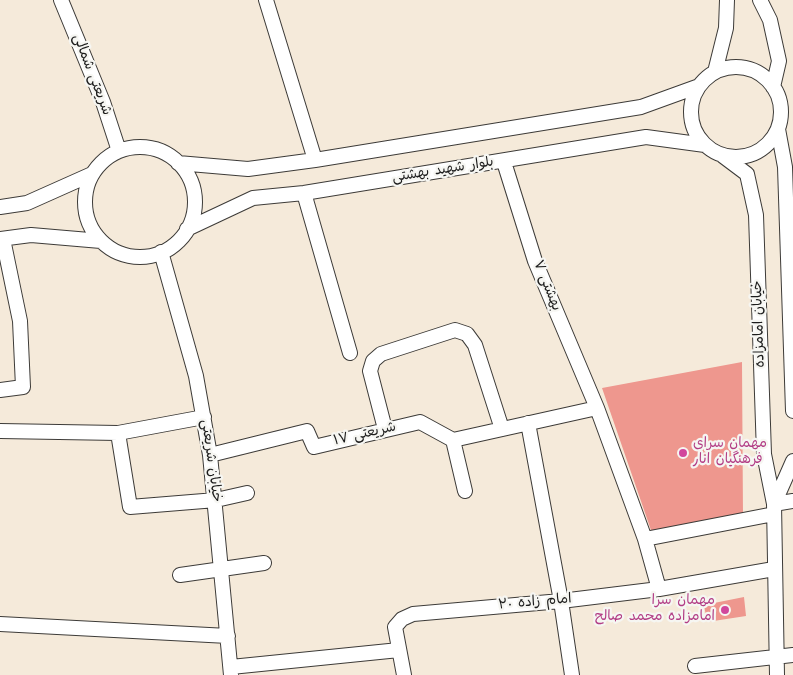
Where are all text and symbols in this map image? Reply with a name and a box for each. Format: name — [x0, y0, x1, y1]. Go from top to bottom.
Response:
street label: شریعتی شمالی — [68, 32, 114, 118]
street label: بلوار شهید بهشتی — [391, 155, 495, 187]
street label: بهشتی ۷ — [528, 258, 564, 314]
street label: خیابان امامزاده — [750, 280, 770, 368]
street label: خیابان شریعتی — [196, 419, 224, 503]
street label: شریعتی ۱۷ — [332, 420, 398, 450]
place label: مهمان سرای فرهنگیان انار — [693, 437, 767, 470]
marker: مهمان سرای فرهنگیان انار — [677, 447, 689, 459]
street label: امام زاده ۲۰ — [498, 591, 572, 615]
place label: مهمان سرا امامزاده محمد صالح — [595, 594, 715, 626]
marker: مهمان سرا امامزاده محمد صالح — [719, 604, 731, 616]

